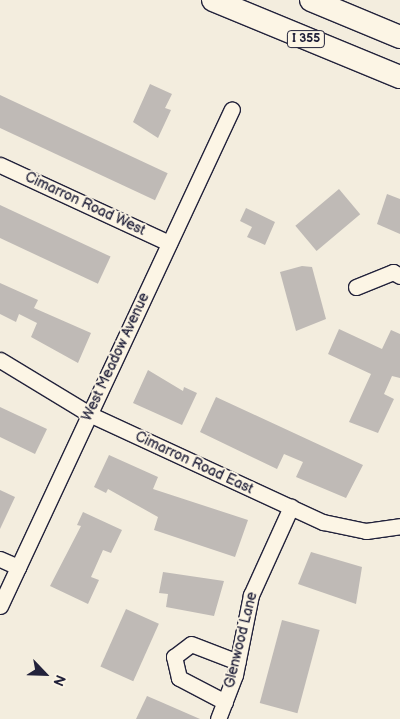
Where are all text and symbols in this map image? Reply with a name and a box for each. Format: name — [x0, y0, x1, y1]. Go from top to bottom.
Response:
road number: I 355 — [286, 30, 326, 48]
street label: Cimarron Road West — [22, 169, 148, 239]
street label: West Meadow Avenue — [79, 290, 153, 424]
street label: Cimarron Road East — [132, 428, 256, 498]
street label: Glenwood Lane — [221, 590, 261, 690]
north arrow — [20, 649, 70, 699]
text: N — [49, 672, 69, 689]

